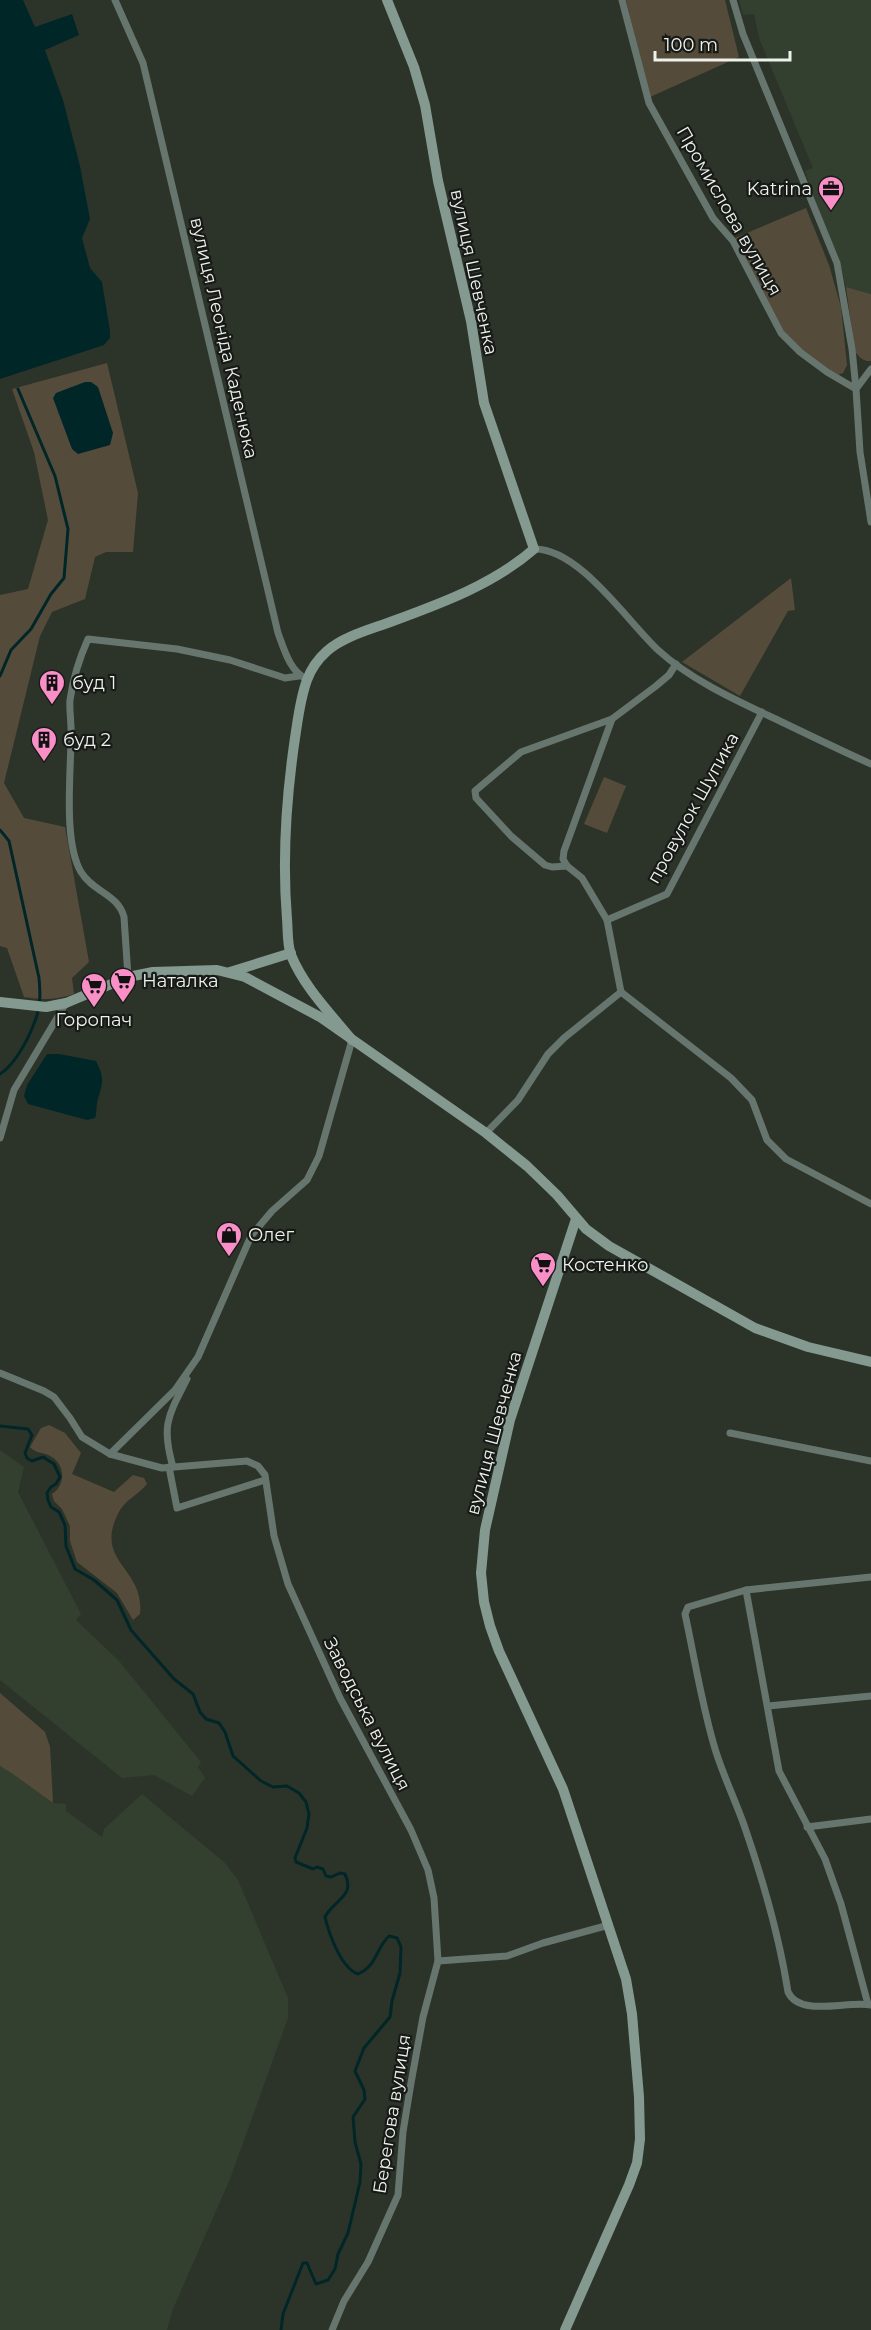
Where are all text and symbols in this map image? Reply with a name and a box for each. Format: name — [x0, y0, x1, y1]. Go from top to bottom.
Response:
scale bar — [655, 24, 790, 62]
text: 100 m — [664, 34, 718, 56]
street label: Промислова вулиця — [672, 123, 786, 299]
office icon: Katrina — [816, 174, 846, 212]
place label: Katrina — [747, 178, 812, 200]
street label: вулиця Шевченка — [446, 187, 502, 357]
street label: вулиця Леоніда Каденюка — [185, 215, 263, 461]
building icon: буд 1 — [37, 668, 67, 706]
place label: буд 1 — [72, 672, 116, 694]
building icon: буд 2 — [29, 725, 59, 763]
place label: буд 2 — [63, 729, 111, 751]
street label: провулок Шупика — [642, 729, 744, 887]
supermarket icon: Наталка — [108, 966, 138, 1004]
place label: Наталка — [142, 970, 218, 992]
supermarket icon: Горопач — [79, 971, 109, 1009]
place label: Горопач — [56, 1009, 132, 1031]
shop icon: Олег — [214, 1220, 244, 1258]
place label: Олег — [248, 1224, 295, 1246]
supermarket icon: Костенко — [528, 1250, 558, 1288]
place label: Костенко — [562, 1254, 648, 1276]
street label: вулиця Шевченка — [462, 1349, 526, 1517]
street label: Заводська вулиця — [319, 1634, 415, 1794]
street label: Берегова вулиця — [369, 2033, 415, 2195]

